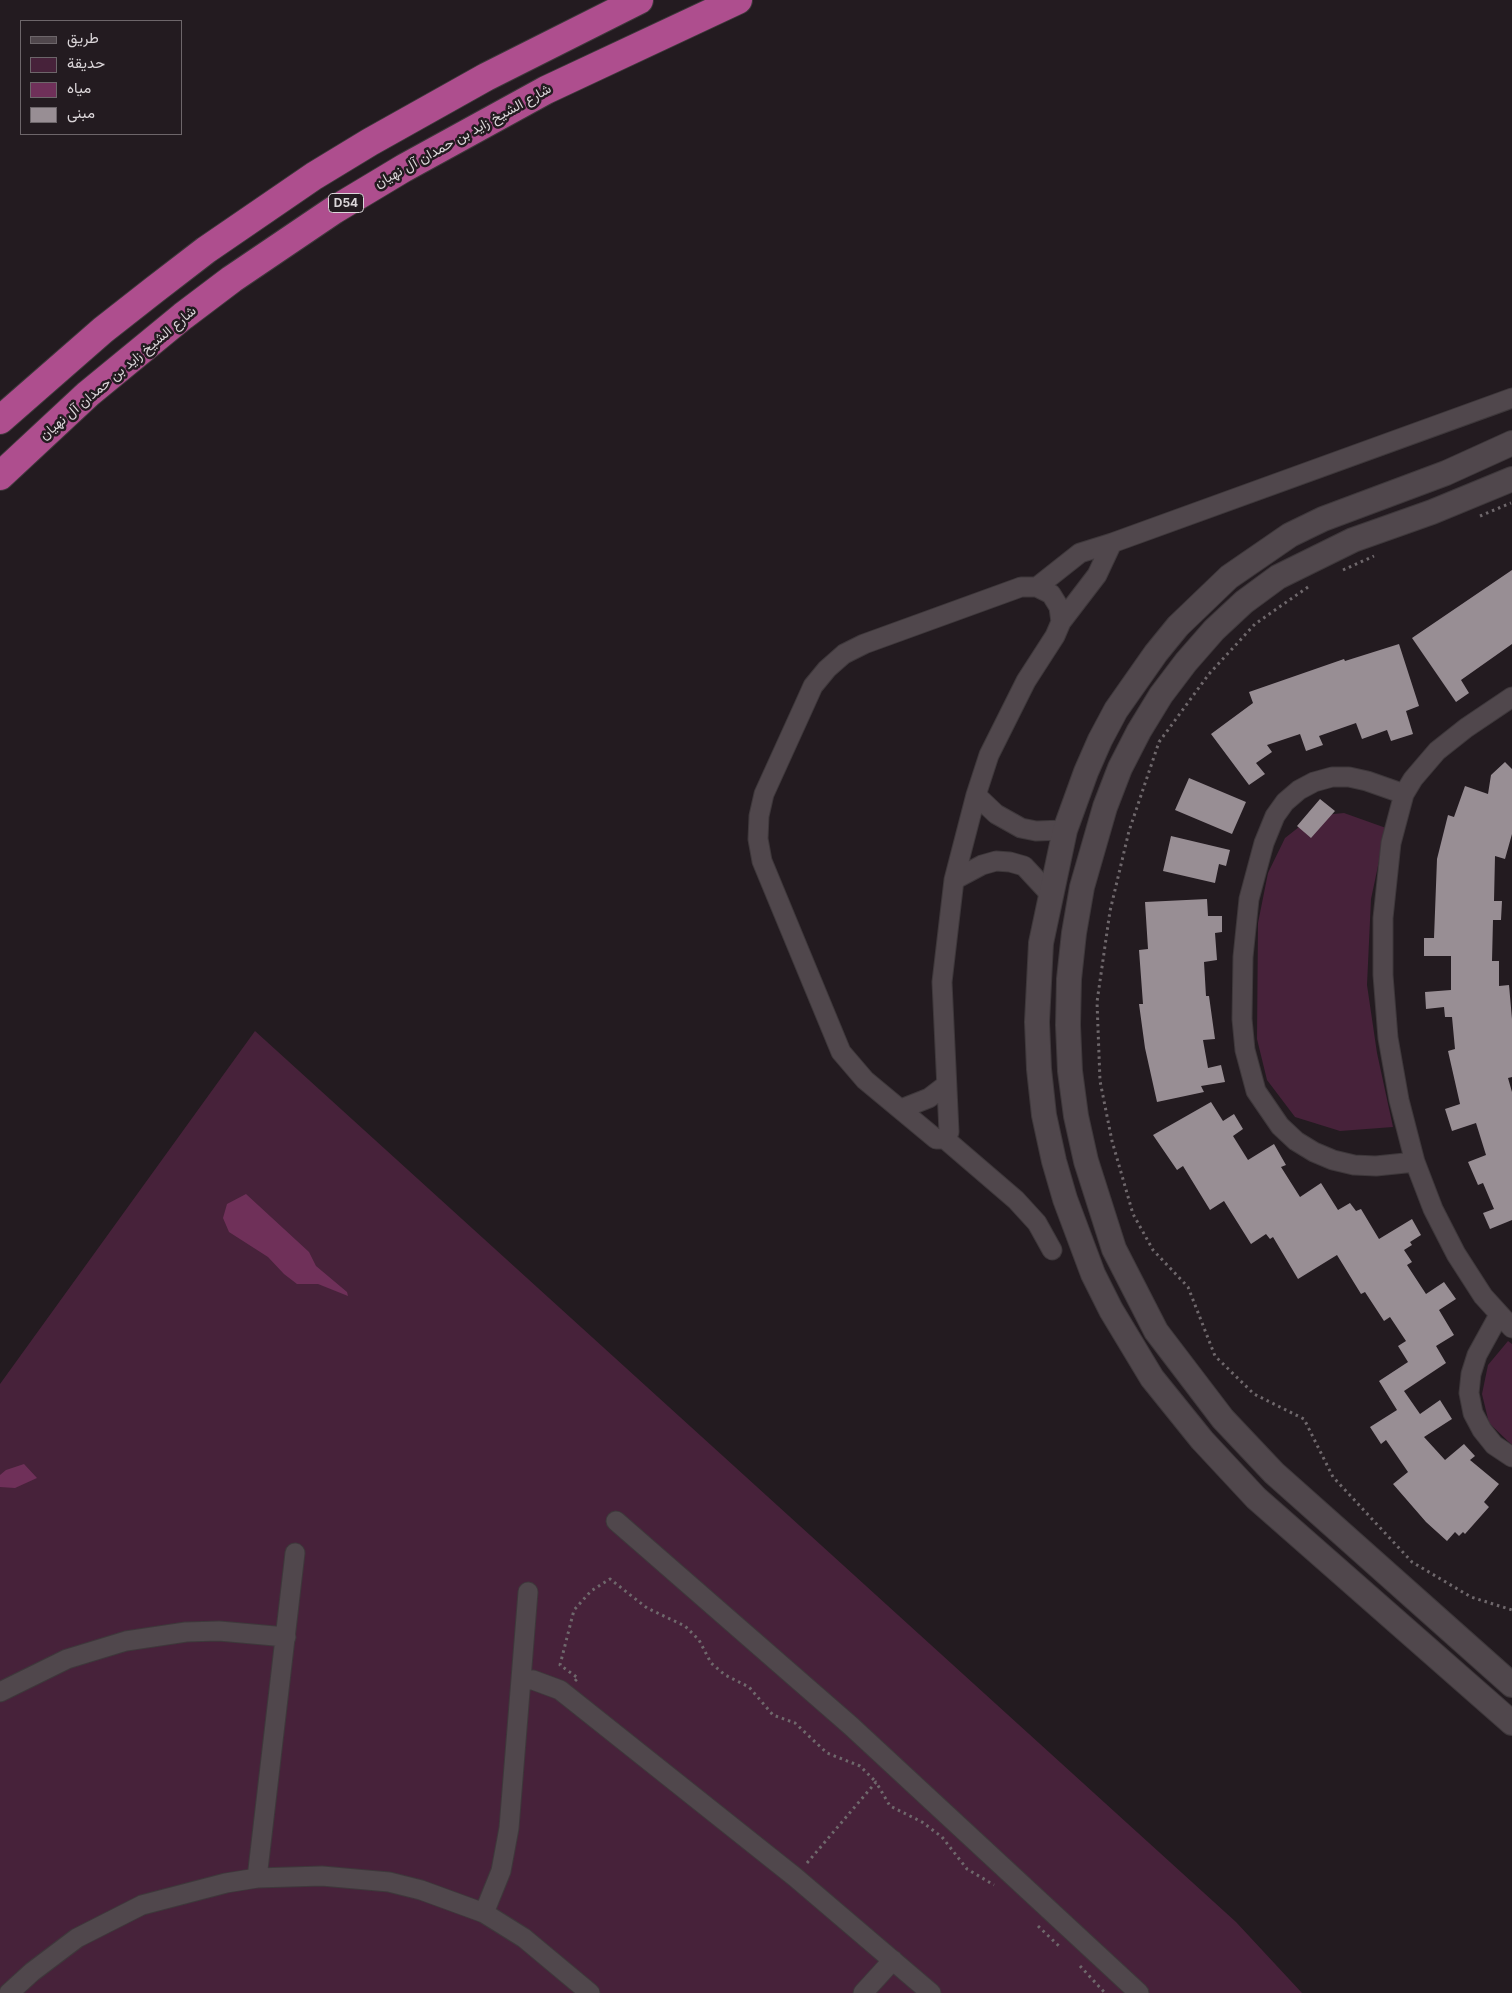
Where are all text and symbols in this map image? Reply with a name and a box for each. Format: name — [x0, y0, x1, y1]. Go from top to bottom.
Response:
legend — [20, 20, 182, 135]
text: طريق — [67, 28, 99, 47]
text: حديقة — [67, 53, 105, 72]
text: مياه — [67, 78, 91, 97]
street label: شارع الشيخ زايد بن حمدان آل نهيان — [372, 80, 554, 192]
text: مبنى — [67, 103, 95, 122]
road number: D54 — [328, 194, 364, 212]
street label: شارع الشيخ زايد بن حمدان آل نهيان — [36, 302, 200, 444]

